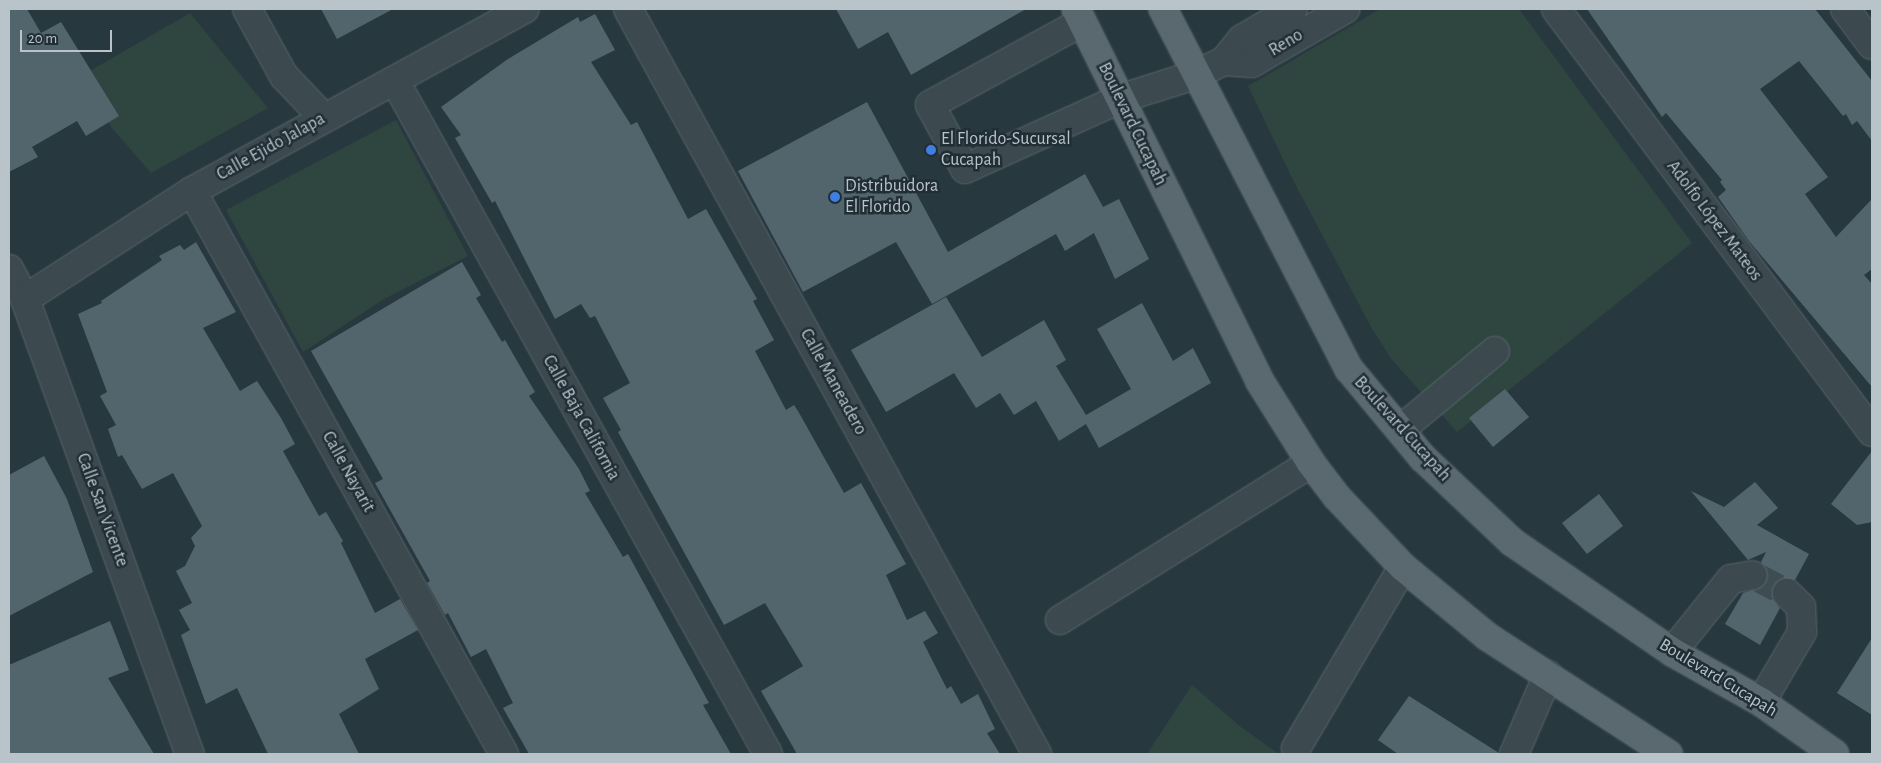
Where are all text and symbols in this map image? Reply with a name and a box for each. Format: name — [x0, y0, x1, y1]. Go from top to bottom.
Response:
scale bar — [22, 20, 115, 52]
street label: Reno — [1265, 25, 1307, 61]
text: 20 m — [28, 31, 57, 46]
street label: Boulevard Cucapah — [1093, 59, 1171, 189]
street label: Calle Ejido Jalapa — [213, 108, 329, 186]
place label: El Florido-Sucursal Cucapah — [941, 129, 1071, 172]
marker: El Florido-Sucursal Cucapah — [925, 144, 937, 156]
street label: Adolfo López Mateos — [1662, 157, 1766, 285]
place label: Distribuidora El Florido — [845, 176, 938, 218]
marker: Distribuidora El Florido — [829, 191, 841, 203]
street label: Calle Maneadero — [795, 325, 871, 439]
street label: Calle Baja California — [538, 352, 624, 484]
street label: Boulevard Cucapah — [1349, 372, 1455, 486]
street label: Calle Nayarit — [317, 428, 379, 516]
street label: Calle San Vicente — [71, 450, 133, 570]
street label: Boulevard Cucapah — [1655, 634, 1781, 722]

